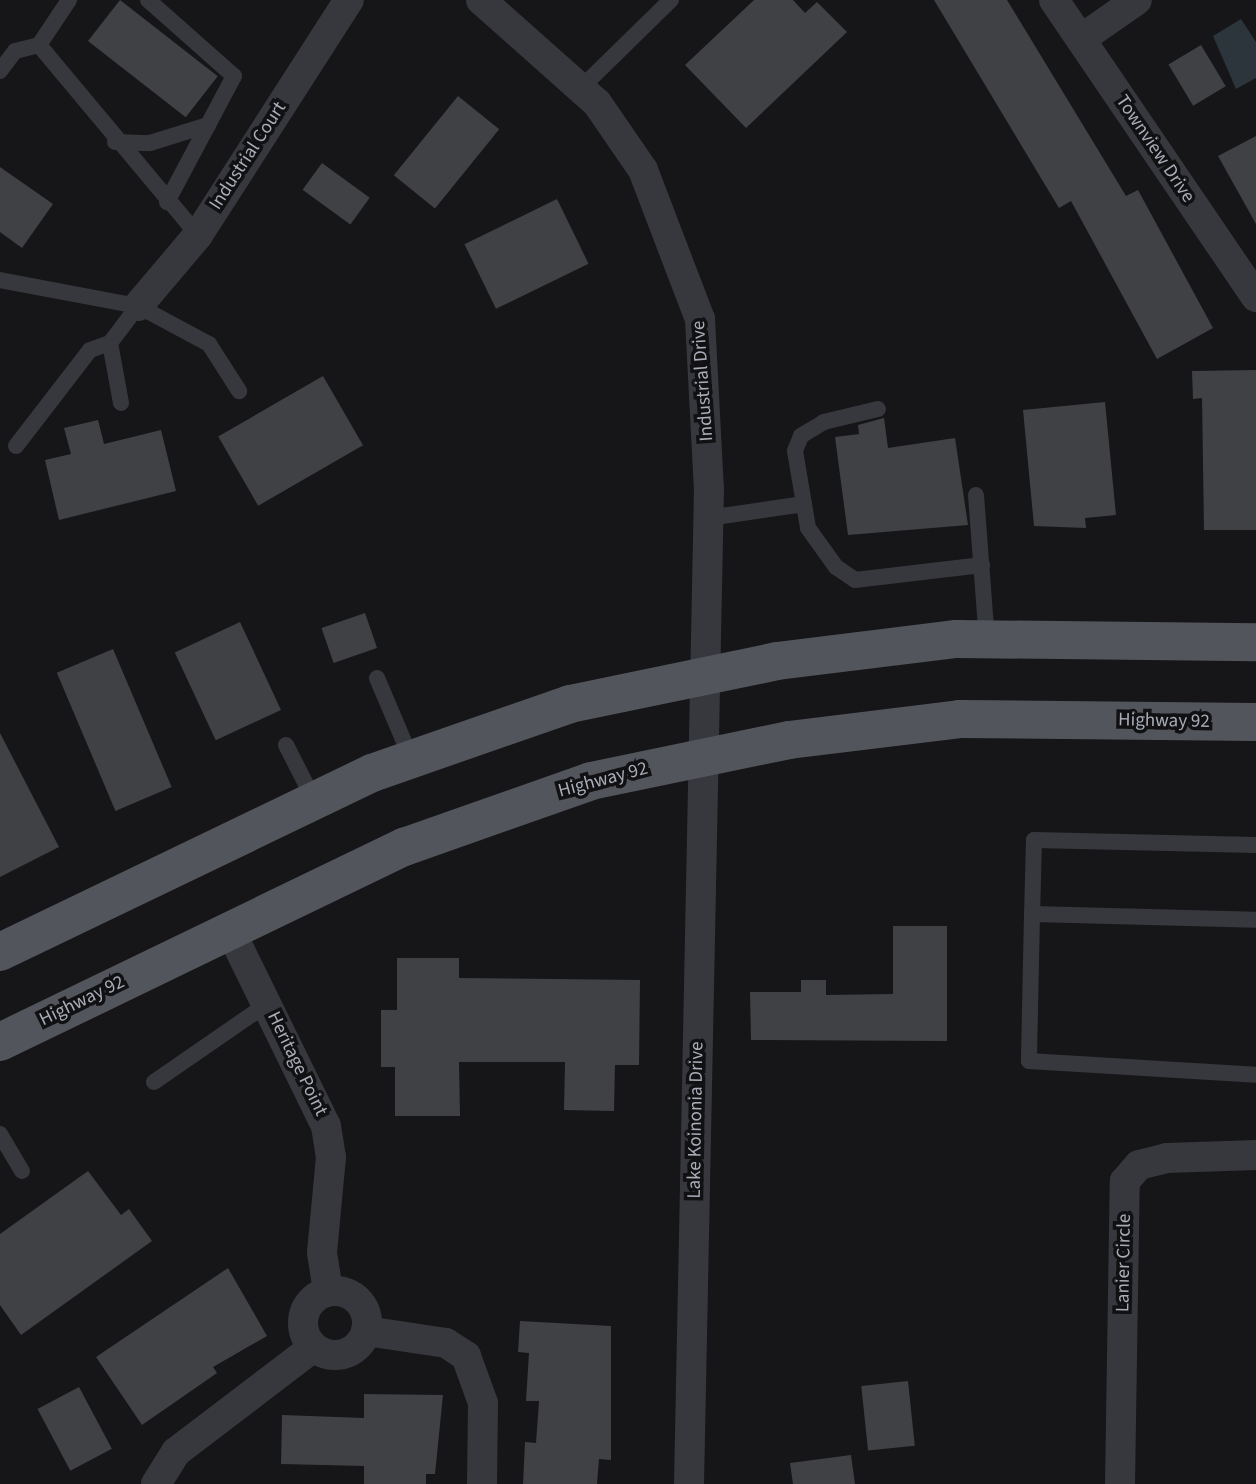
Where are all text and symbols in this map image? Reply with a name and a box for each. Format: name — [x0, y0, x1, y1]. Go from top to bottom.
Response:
street label: Townview Drive — [1111, 91, 1199, 207]
street label: Industrial Court — [205, 98, 291, 214]
street label: Industrial Drive — [687, 320, 719, 442]
street label: Highway 92 — [1118, 709, 1210, 733]
street label: Highway 92 — [556, 757, 650, 803]
street label: Highway 92 — [36, 971, 128, 1031]
street label: Heritage Point — [262, 1008, 332, 1120]
street label: Lake Koinonia Drive — [683, 1041, 709, 1199]
street label: Lanier Circle — [1112, 1214, 1136, 1312]

